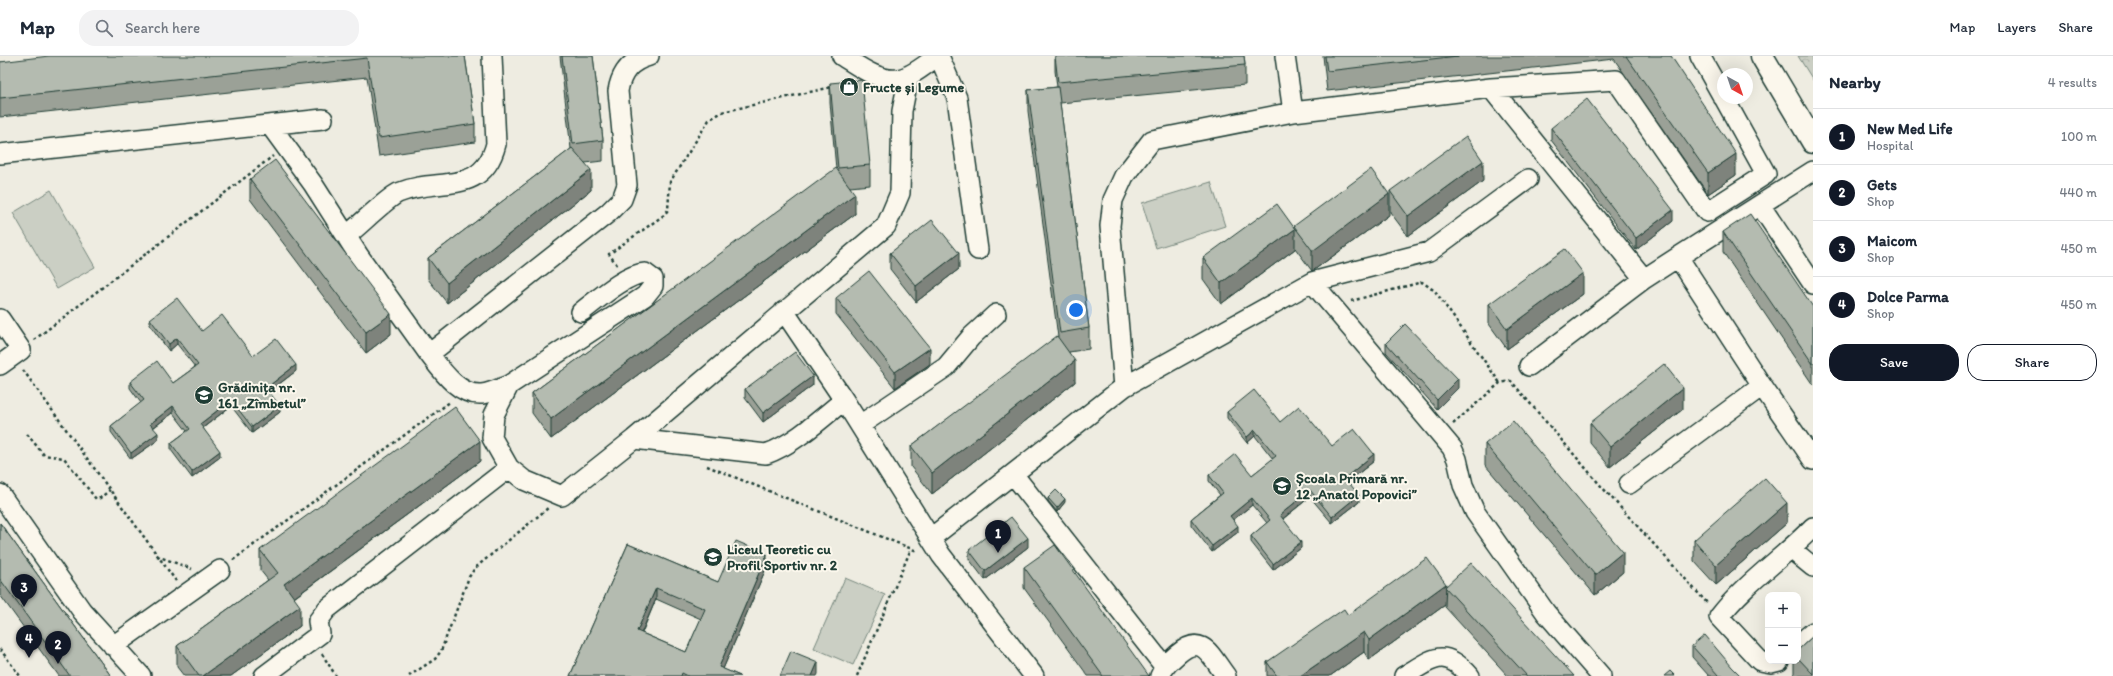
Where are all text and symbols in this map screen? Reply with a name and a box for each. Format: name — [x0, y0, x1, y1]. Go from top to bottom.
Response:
search box — [79, 10, 359, 46]
text: Map — [20, 16, 55, 39]
icon: search — [93, 17, 115, 39]
text: Search here — [125, 19, 200, 37]
text: Map — [1950, 19, 1975, 36]
text: Layers — [1997, 19, 2036, 36]
text: Share — [2058, 19, 2093, 36]
north arrow — [1717, 68, 1753, 104]
text: Nearby — [1829, 72, 1881, 92]
text: 4 results — [2048, 75, 2097, 90]
shop icon: Fructe și Legume — [838, 76, 860, 98]
place label: Fructe și Legume — [863, 79, 965, 96]
text: New Med Life — [1867, 120, 1953, 138]
text: 1 — [1839, 129, 1845, 144]
text: 100 m — [2061, 129, 2097, 144]
text: Hospital — [1867, 138, 1914, 153]
text: Gets — [1867, 176, 1897, 194]
text: 2 — [1839, 185, 1845, 200]
text: 440 m — [2060, 185, 2097, 200]
text: Shop — [1867, 194, 1894, 209]
text: Maicom — [1867, 232, 1917, 250]
text: 3 — [1838, 241, 1846, 256]
text: 450 m — [2060, 241, 2097, 256]
text: Shop — [1867, 250, 1894, 265]
text: Dolce Parma — [1867, 288, 1949, 306]
text: 4 — [1838, 297, 1846, 312]
text: 450 m — [2060, 297, 2097, 312]
your location — [1066, 300, 1086, 320]
text: Shop — [1867, 306, 1894, 321]
button: Save — [1829, 344, 1959, 381]
button: Share — [1967, 344, 2097, 381]
place label: Grădinița nr. 161 „Zîmbetul” — [218, 379, 307, 412]
school or university icon: Grădinița nr. 161 „Zîmbetul” — [193, 384, 215, 406]
place label: Școala Primară nr. 12 „Anatol Popovici” — [1296, 470, 1418, 503]
school or university icon: Școala Primară nr. 12 „Anatol Popovici” — [1271, 475, 1293, 497]
pin: 1 — [985, 520, 1011, 553]
place label: Liceul Teoretic cu Profil Sportiv nr. 2 — [727, 541, 838, 574]
school or university icon: Liceul Teoretic cu Profil Sportiv nr. 2 — [702, 546, 724, 568]
pin: 3 — [11, 574, 37, 607]
map controls — [1765, 592, 1801, 664]
button: + — [1765, 592, 1801, 628]
pin: 4 — [16, 625, 42, 658]
button: − — [1765, 628, 1801, 664]
pin: 2 — [45, 631, 71, 664]

